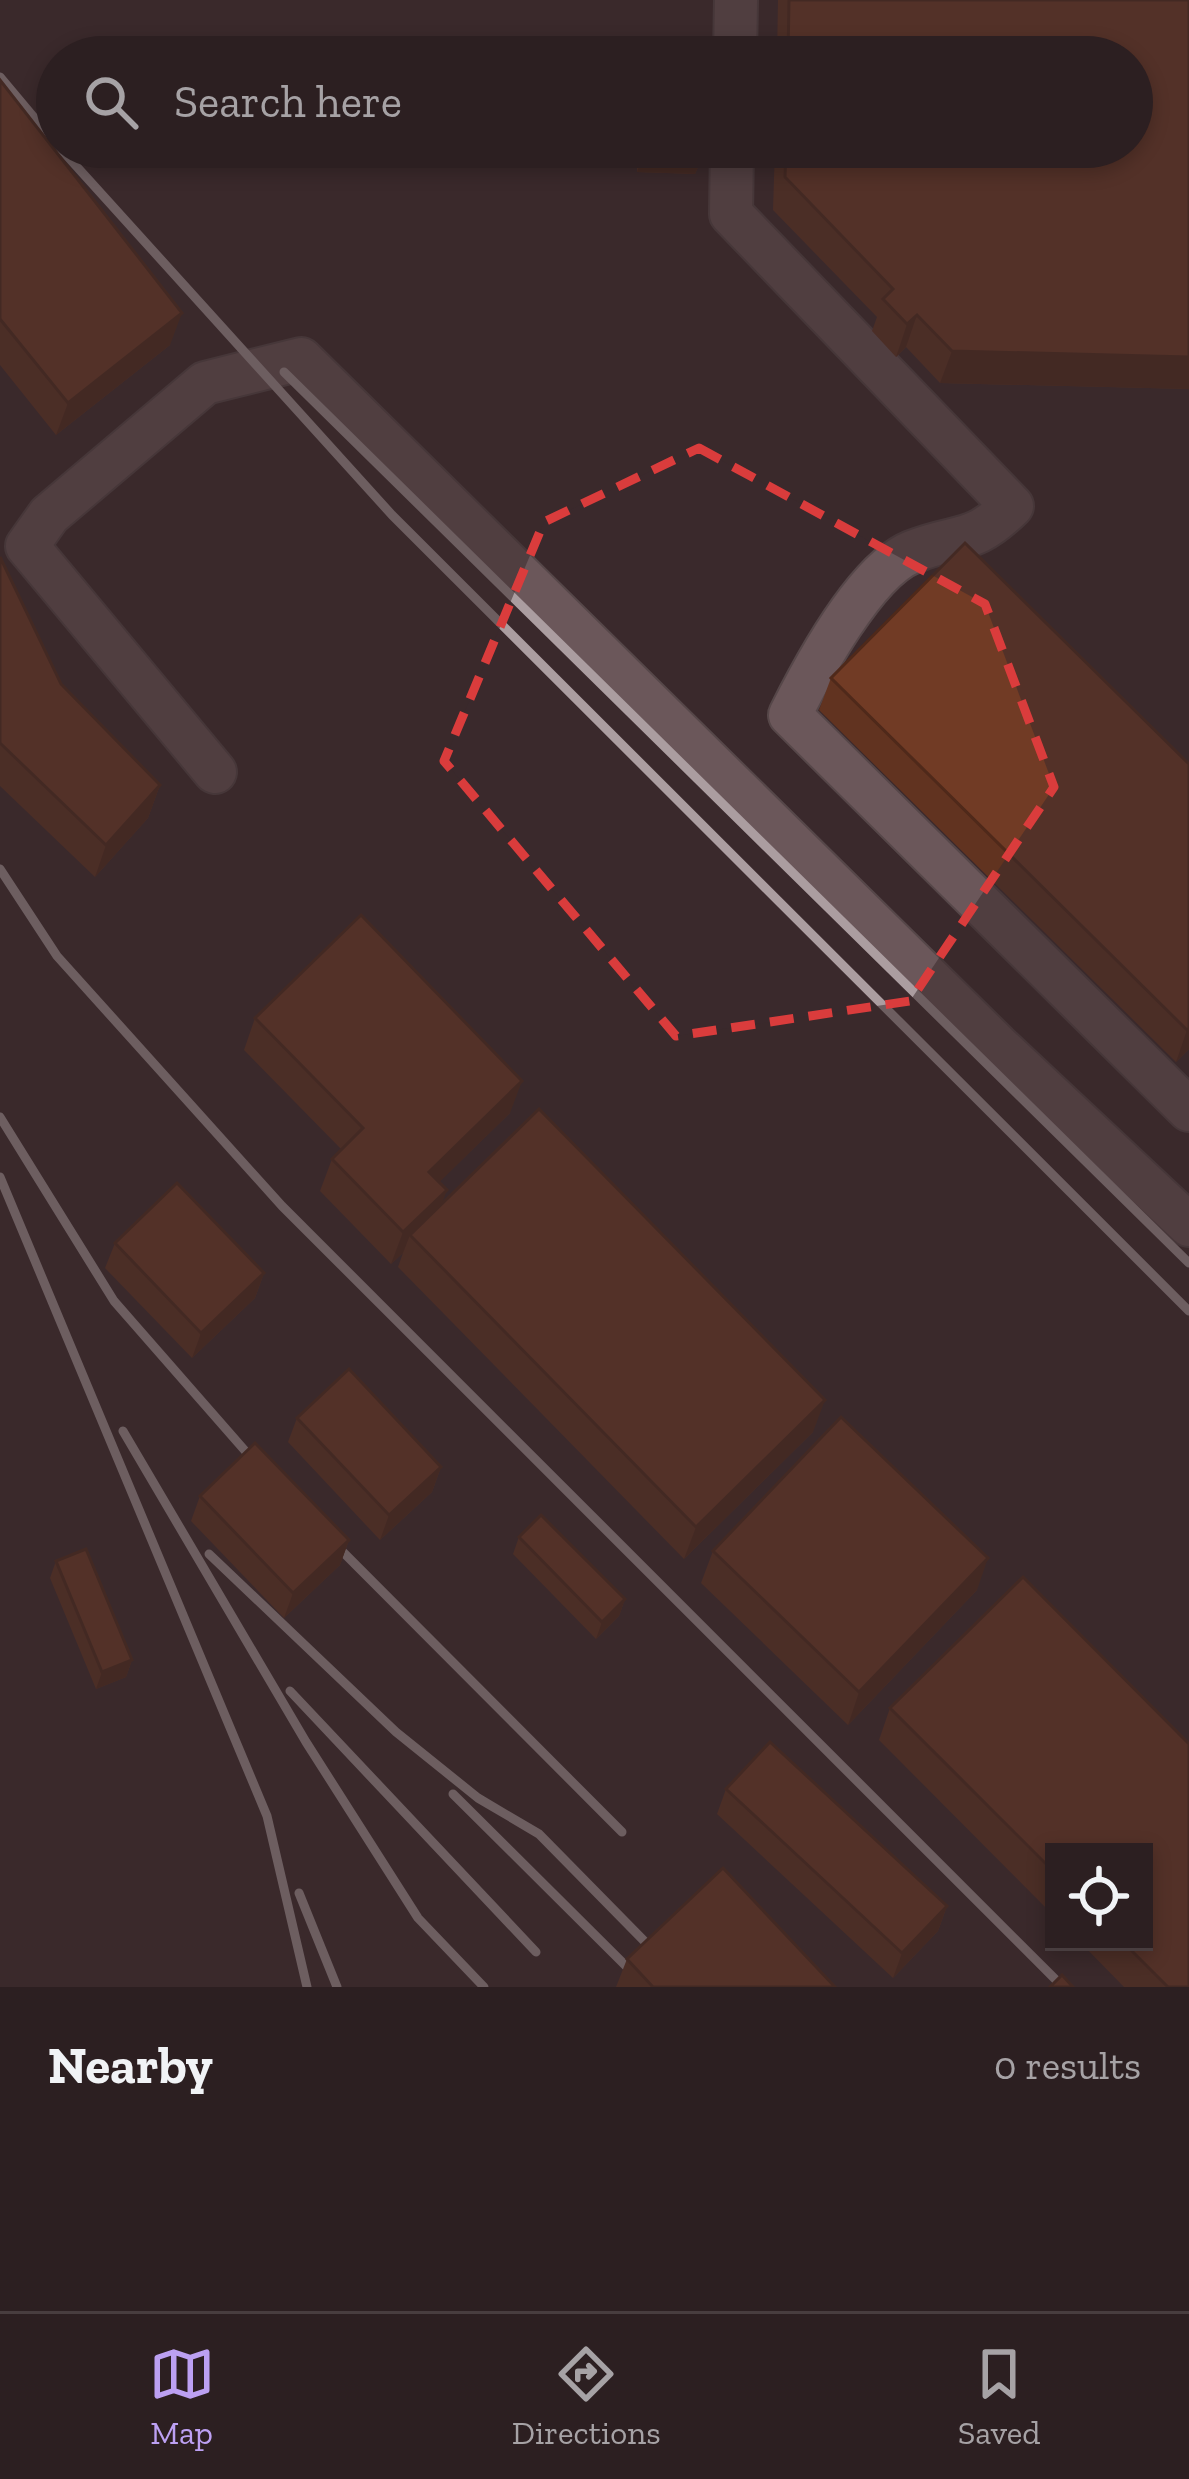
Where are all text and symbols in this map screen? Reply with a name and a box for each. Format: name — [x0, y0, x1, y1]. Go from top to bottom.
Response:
search box — [36, 36, 1153, 168]
icon: search — [78, 69, 144, 135]
text: Search here — [174, 75, 402, 129]
map controls — [1045, 1843, 1153, 1951]
button: locate — [1045, 1843, 1153, 1951]
text: Nearby — [48, 2035, 213, 2096]
text: 0 results — [994, 2042, 1141, 2089]
tab: Map — [149, 2341, 215, 2452]
tab: Directions — [512, 2341, 661, 2452]
tab: Saved — [958, 2341, 1040, 2452]

